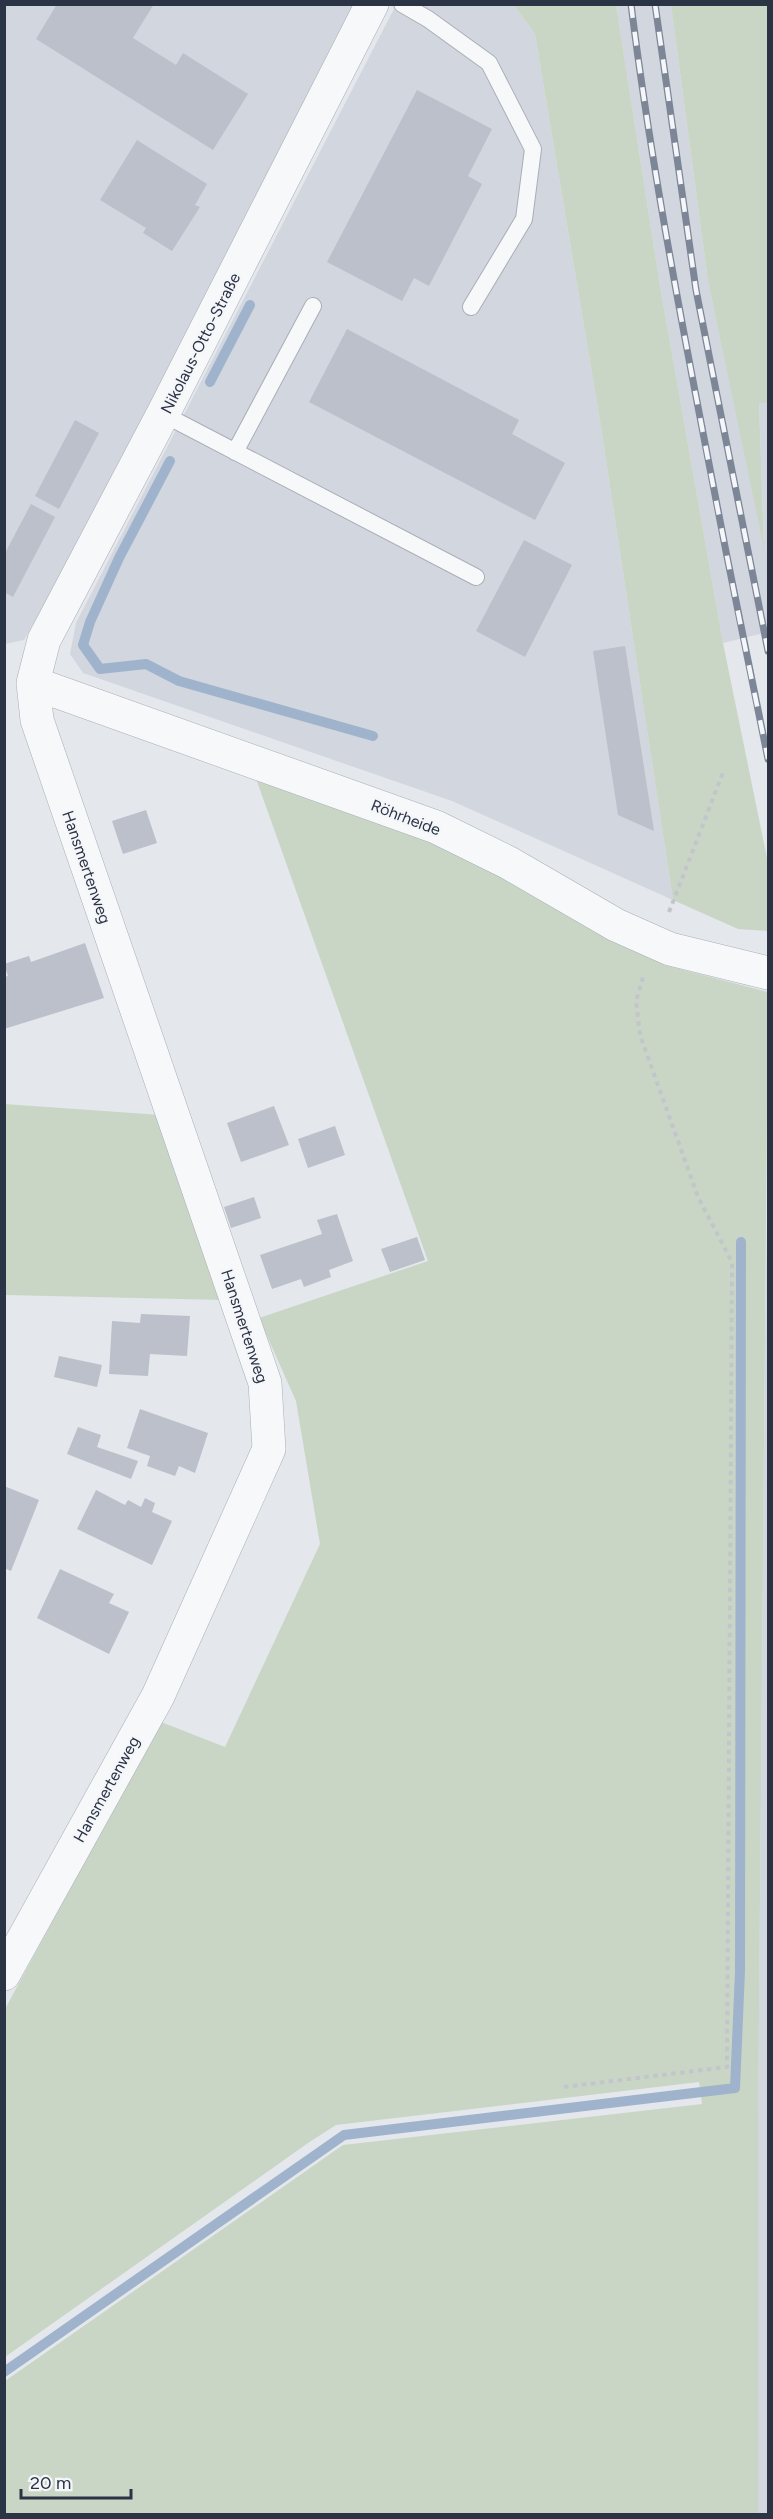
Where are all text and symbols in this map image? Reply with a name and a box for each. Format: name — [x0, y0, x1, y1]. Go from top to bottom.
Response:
street label: Nikolaus-Otto-Straße — [157, 269, 244, 417]
street label: Röhrheide — [368, 795, 444, 840]
street label: Hansmertenweg — [58, 808, 115, 926]
street label: Hansmertenweg — [217, 1267, 272, 1385]
street label: Hansmertenweg — [69, 1733, 143, 1846]
scale bar — [21, 2462, 130, 2500]
text: 20 m — [30, 2472, 71, 2494]

